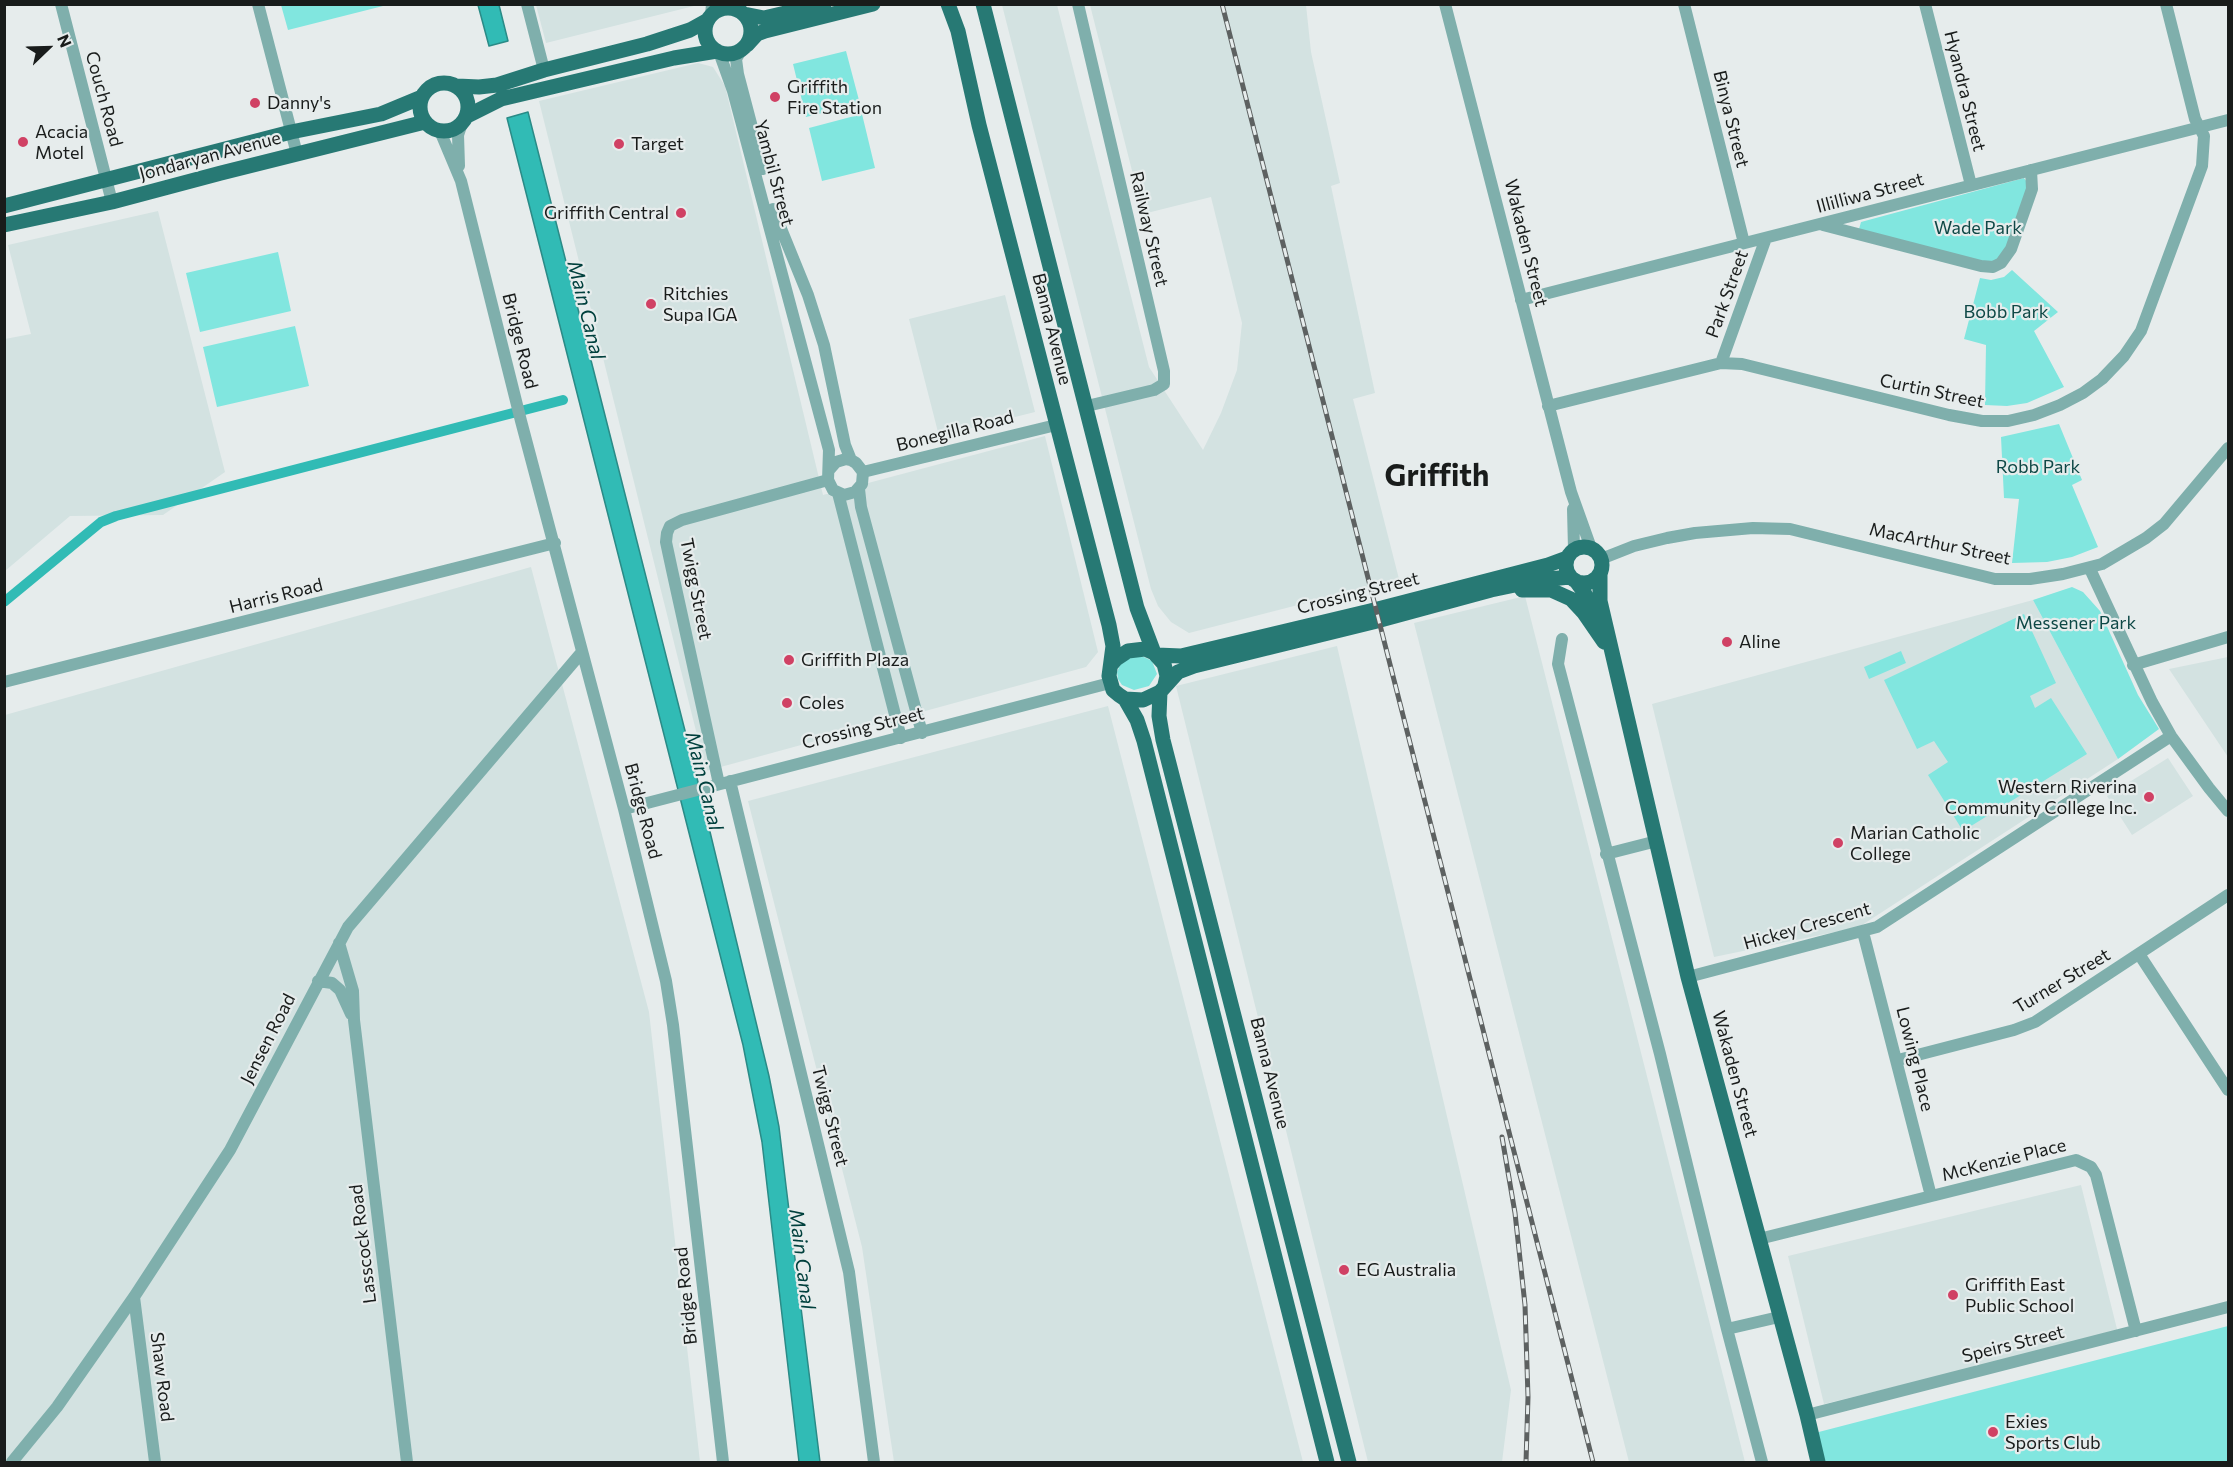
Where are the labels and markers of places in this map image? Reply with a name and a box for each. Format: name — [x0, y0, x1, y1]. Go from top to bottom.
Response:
place label: Griffith Fire Station — [787, 76, 882, 118]
marker: Griffith Fire Station — [768, 90, 782, 104]
place label: Danny's — [267, 92, 331, 114]
marker: Danny's — [248, 96, 262, 110]
place label: Acacia Motel — [35, 121, 88, 164]
place label: Target — [631, 133, 684, 155]
marker: Acacia Motel — [16, 135, 30, 149]
marker: Target — [612, 137, 626, 151]
place label: Griffith Central — [544, 202, 669, 224]
marker: Griffith Central — [674, 206, 688, 220]
place label: Ritchies Supa IGA — [663, 283, 738, 326]
marker: Ritchies Supa IGA — [644, 297, 658, 311]
place label: Aline — [1739, 631, 1780, 653]
marker: Aline — [1720, 635, 1734, 649]
place label: Griffith Plaza — [801, 649, 909, 671]
marker: Griffith Plaza — [782, 653, 796, 667]
place label: Coles — [799, 692, 844, 714]
marker: Coles — [780, 696, 794, 710]
place label: Western Riverina Community College Inc. — [1945, 776, 2137, 818]
marker: Western Riverina Community College Inc. — [2142, 790, 2156, 804]
place label: Marian Catholic College — [1850, 822, 1980, 864]
marker: Marian Catholic College — [1831, 836, 1845, 850]
place label: EG Australia — [1356, 1259, 1456, 1281]
marker: EG Australia — [1337, 1263, 1351, 1277]
place label: Griffith East Public School — [1965, 1274, 2074, 1316]
marker: Griffith East Public School — [1946, 1288, 1960, 1302]
place label: Exies Sports Club — [2005, 1411, 2101, 1454]
marker: Exies Sports Club — [1986, 1425, 2000, 1439]

